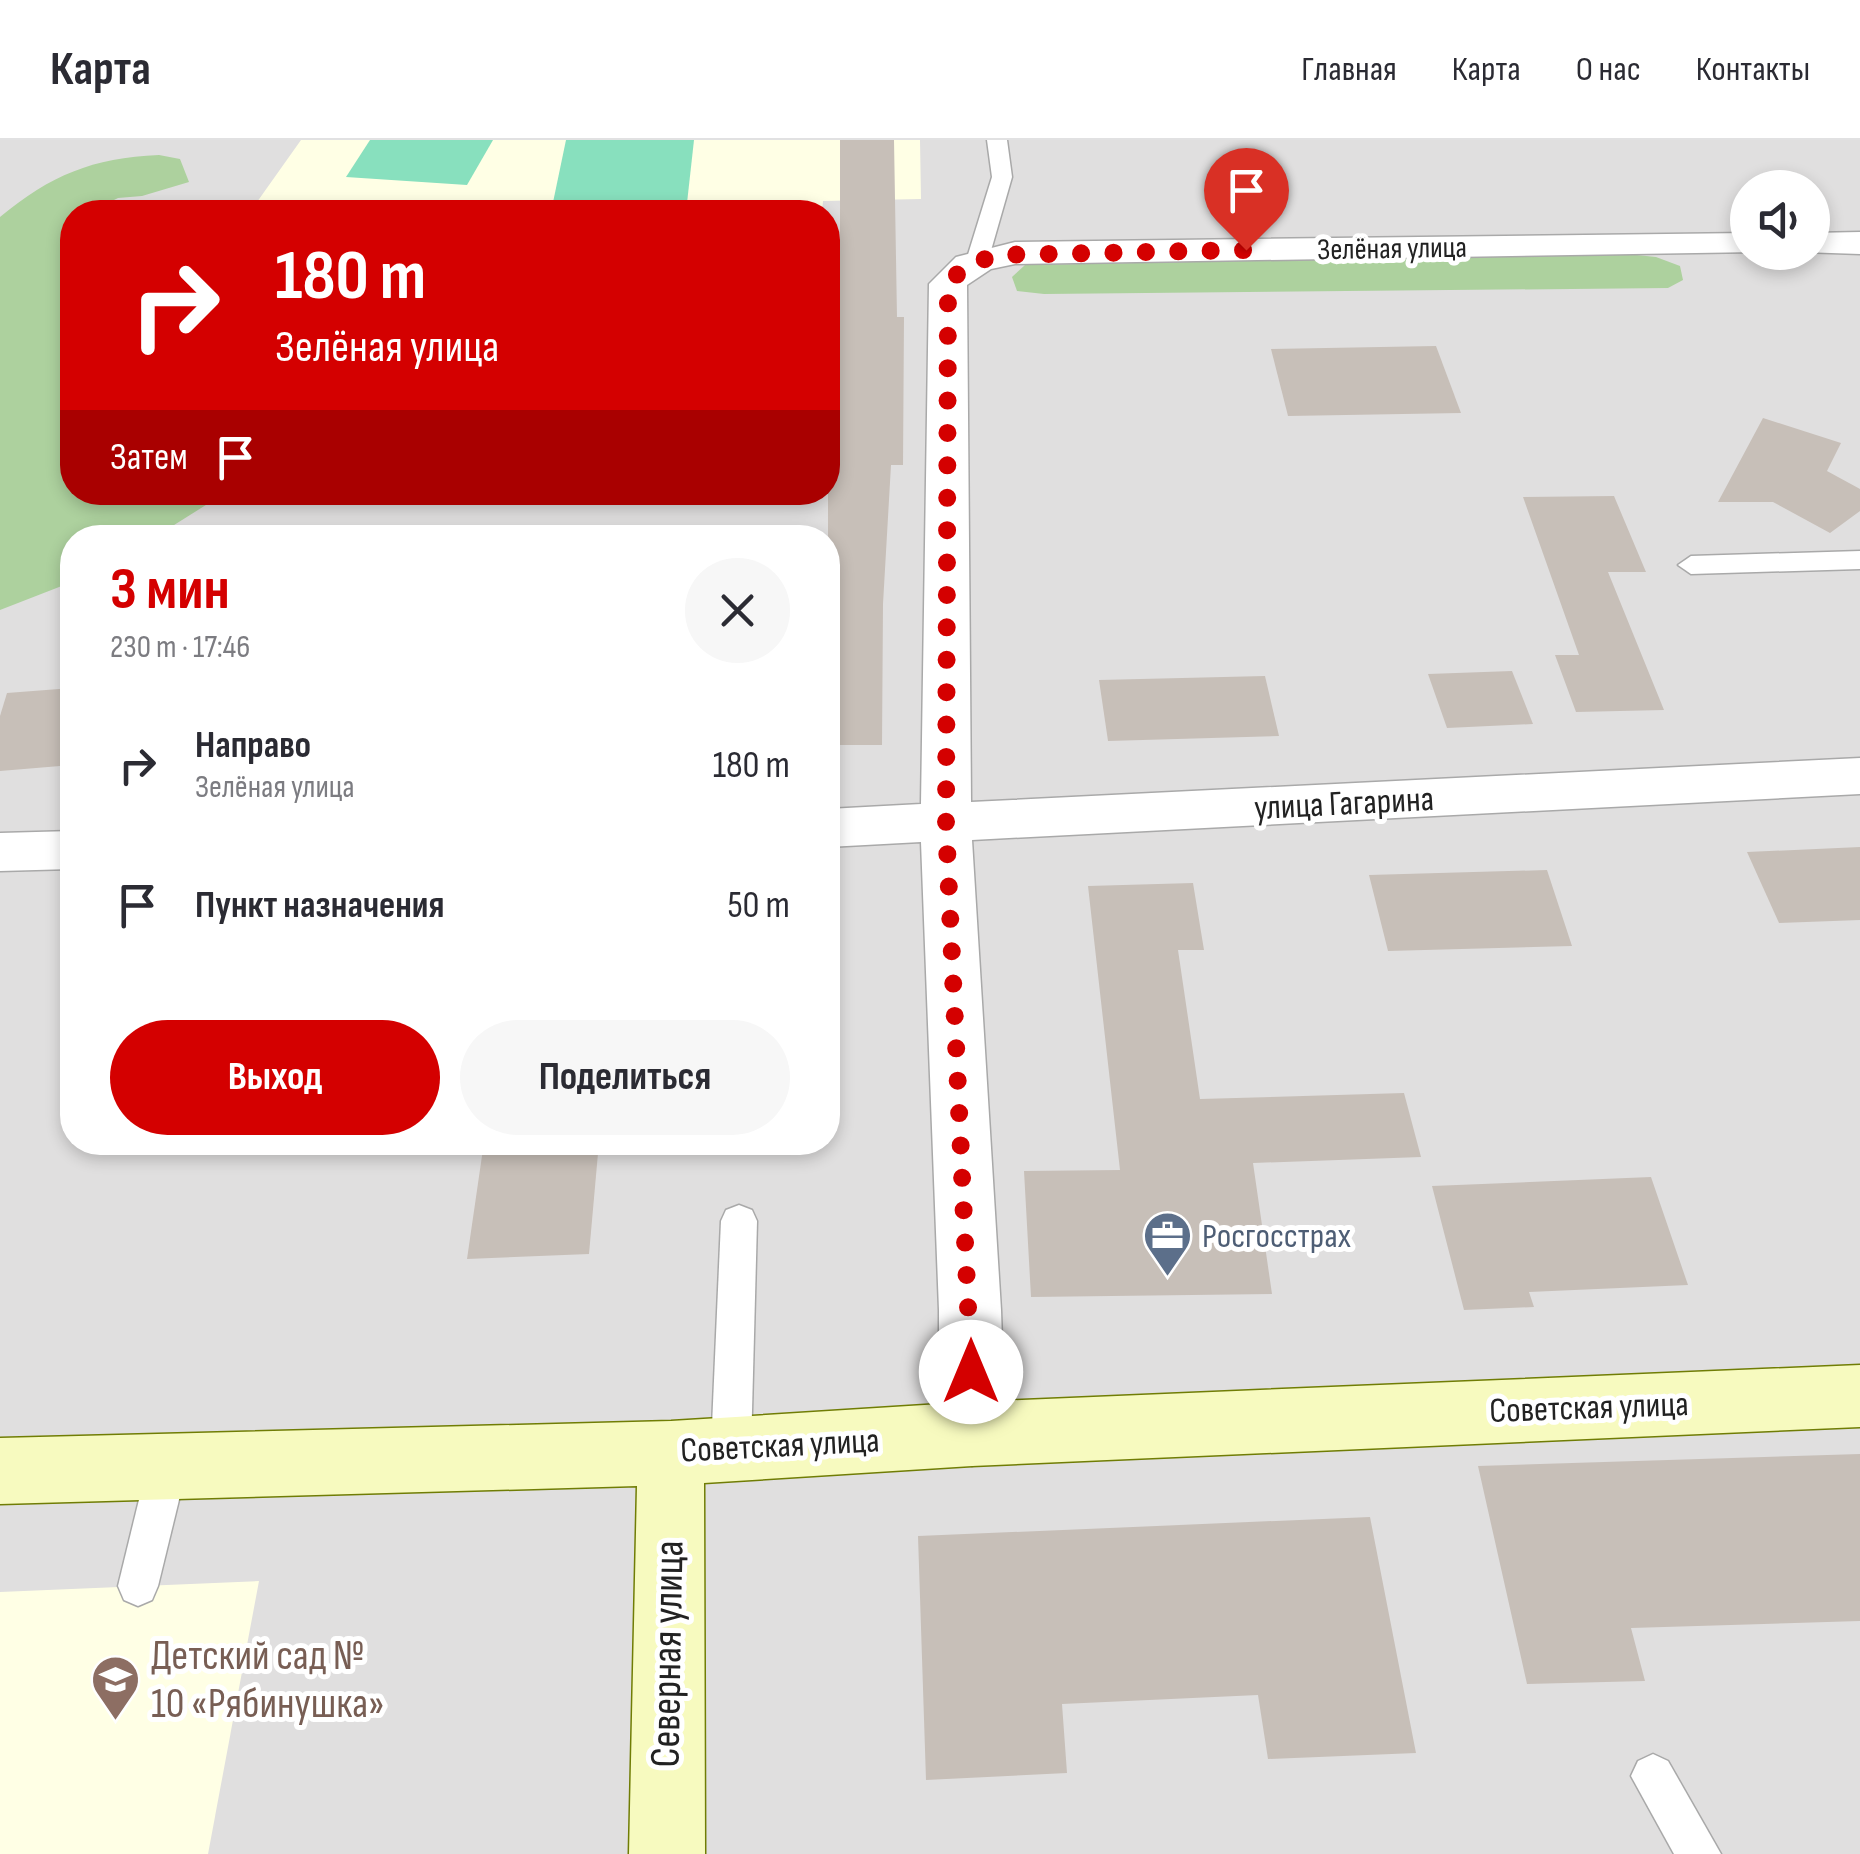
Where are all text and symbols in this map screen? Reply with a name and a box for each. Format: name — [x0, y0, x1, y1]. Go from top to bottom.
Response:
text: Карта — [50, 41, 151, 98]
text: Главная — [1301, 48, 1397, 91]
text: Карта — [1452, 48, 1521, 91]
text: О нас — [1576, 48, 1641, 91]
text: Контакты — [1696, 48, 1810, 91]
pin — [1204, 148, 1289, 251]
icon: arrive — [1219, 163, 1274, 218]
map controls — [1730, 170, 1830, 270]
button: sound — [1730, 170, 1830, 270]
street label: Зелёная улица — [1317, 230, 1467, 268]
text: 180 m — [275, 235, 426, 319]
icon: right — [110, 240, 240, 370]
text: Зелёная улица — [275, 320, 499, 375]
icon: arrive — [208, 430, 263, 485]
text: Затем — [110, 435, 188, 480]
text: 3 мин — [110, 554, 230, 626]
button: close — [685, 558, 790, 663]
text: 230 m · 17:46 — [110, 628, 250, 667]
text: Направо — [195, 723, 311, 768]
icon: right — [110, 738, 165, 793]
text: 180 m — [713, 743, 790, 788]
text: Зелёная улица — [195, 768, 355, 807]
street label: улица Гагарина — [1253, 778, 1435, 830]
icon: arrive — [110, 878, 165, 933]
text: Пункт назначения — [195, 883, 444, 928]
text: 50 m — [727, 883, 790, 928]
button: Выход — [110, 1020, 440, 1135]
button: Поделиться — [460, 1020, 790, 1135]
office icon: Росгосстрах — [1141, 1210, 1193, 1278]
place label: Росгосстрах — [1202, 1215, 1351, 1258]
position arrow — [919, 1320, 1023, 1424]
street label: Советская улица — [1489, 1383, 1689, 1433]
street label: Советская улица — [679, 1419, 881, 1473]
street label: Северная улица — [641, 1540, 695, 1768]
place label: Детский сад № 10 «Рябинушка» — [151, 1631, 385, 1730]
school or university icon: Детский сад № 10 «Рябинушка» — [90, 1654, 142, 1722]

